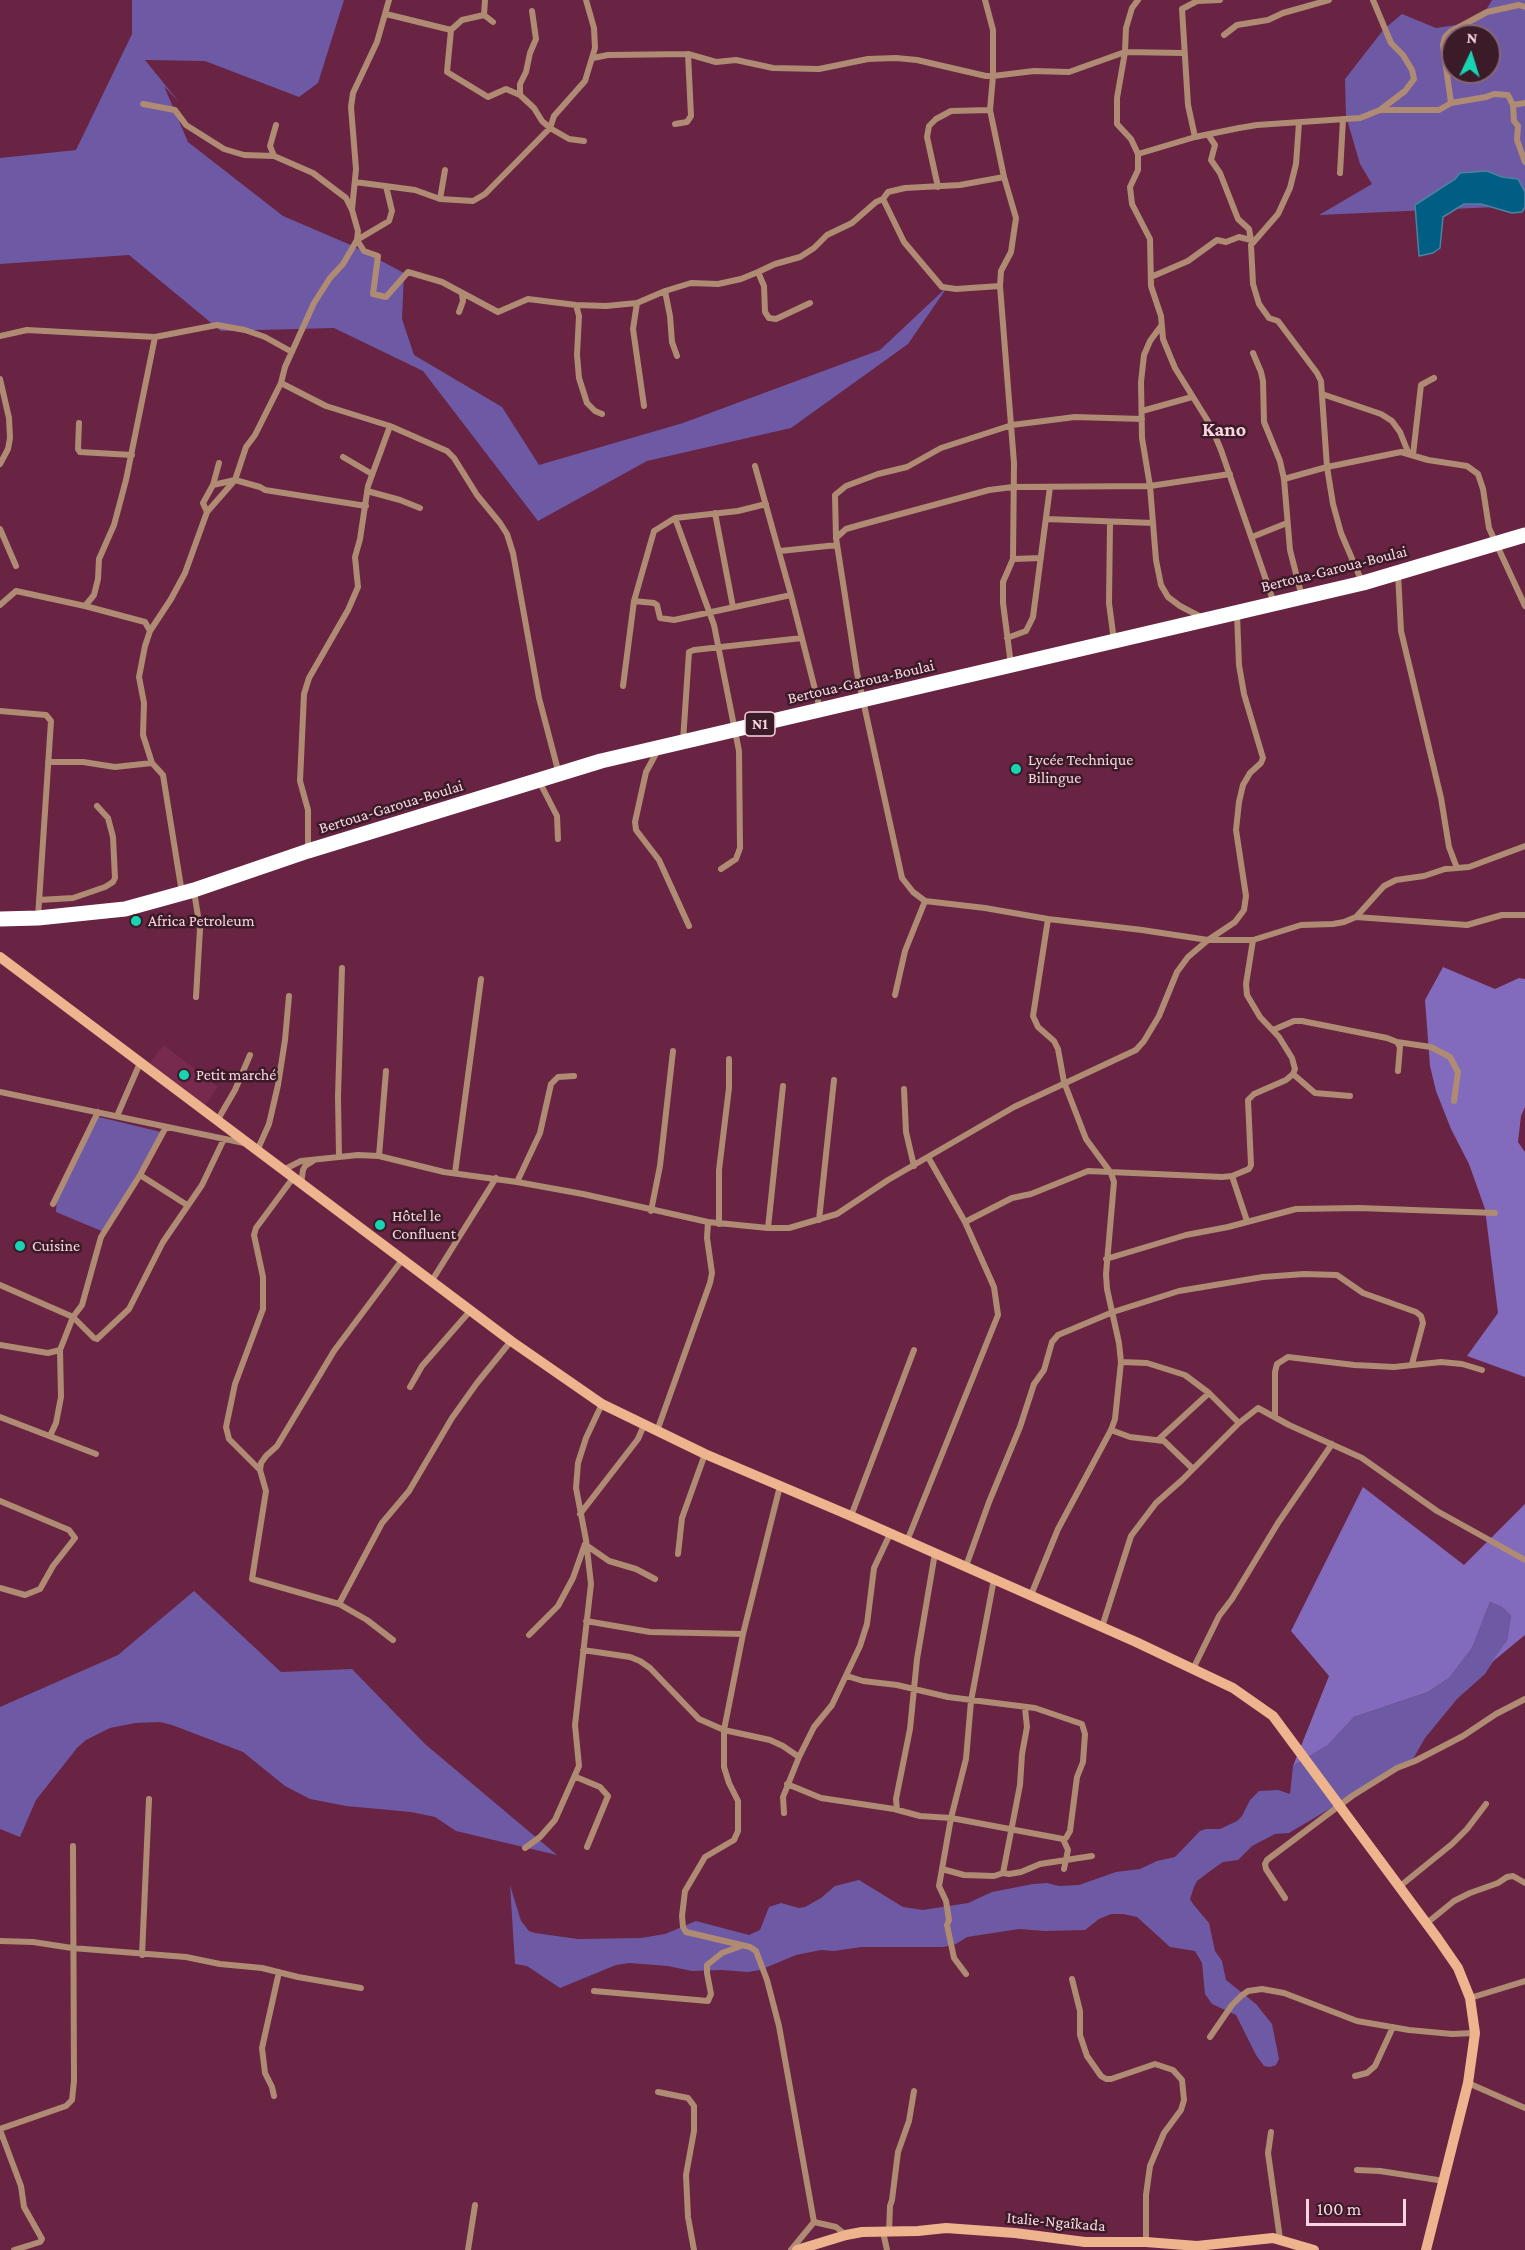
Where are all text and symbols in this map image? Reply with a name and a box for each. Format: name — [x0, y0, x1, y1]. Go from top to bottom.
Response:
north arrow — [1441, 24, 1501, 84]
text: N — [1466, 29, 1478, 46]
district label: Kano — [1202, 418, 1246, 442]
street label: Bertoua-Garoua-Boulai — [1259, 542, 1409, 596]
street label: Bertoua-Garoua-Boulai — [786, 656, 936, 708]
road number: N1 — [745, 712, 775, 736]
place label: Lycée Technique Bilingue — [1028, 750, 1133, 788]
marker: Lycée Technique Bilingue — [1009, 762, 1023, 776]
street label: Bertoua-Garoua-Boulai — [317, 776, 465, 838]
place label: Africa Petroleum — [148, 911, 255, 931]
marker: Africa Petroleum — [129, 914, 143, 928]
place label: Petit marché — [196, 1065, 276, 1085]
marker: Petit marché — [177, 1068, 191, 1082]
place label: Hôtel le Confluent — [392, 1206, 456, 1244]
marker: Hôtel le Confluent — [373, 1218, 387, 1232]
place label: Cuisine — [32, 1236, 80, 1256]
marker: Cuisine — [13, 1239, 27, 1253]
scale bar — [1309, 2187, 1410, 2225]
text: 100 m — [1317, 2199, 1361, 2219]
street label: Italie-Ngaîkada — [1006, 2208, 1106, 2236]

